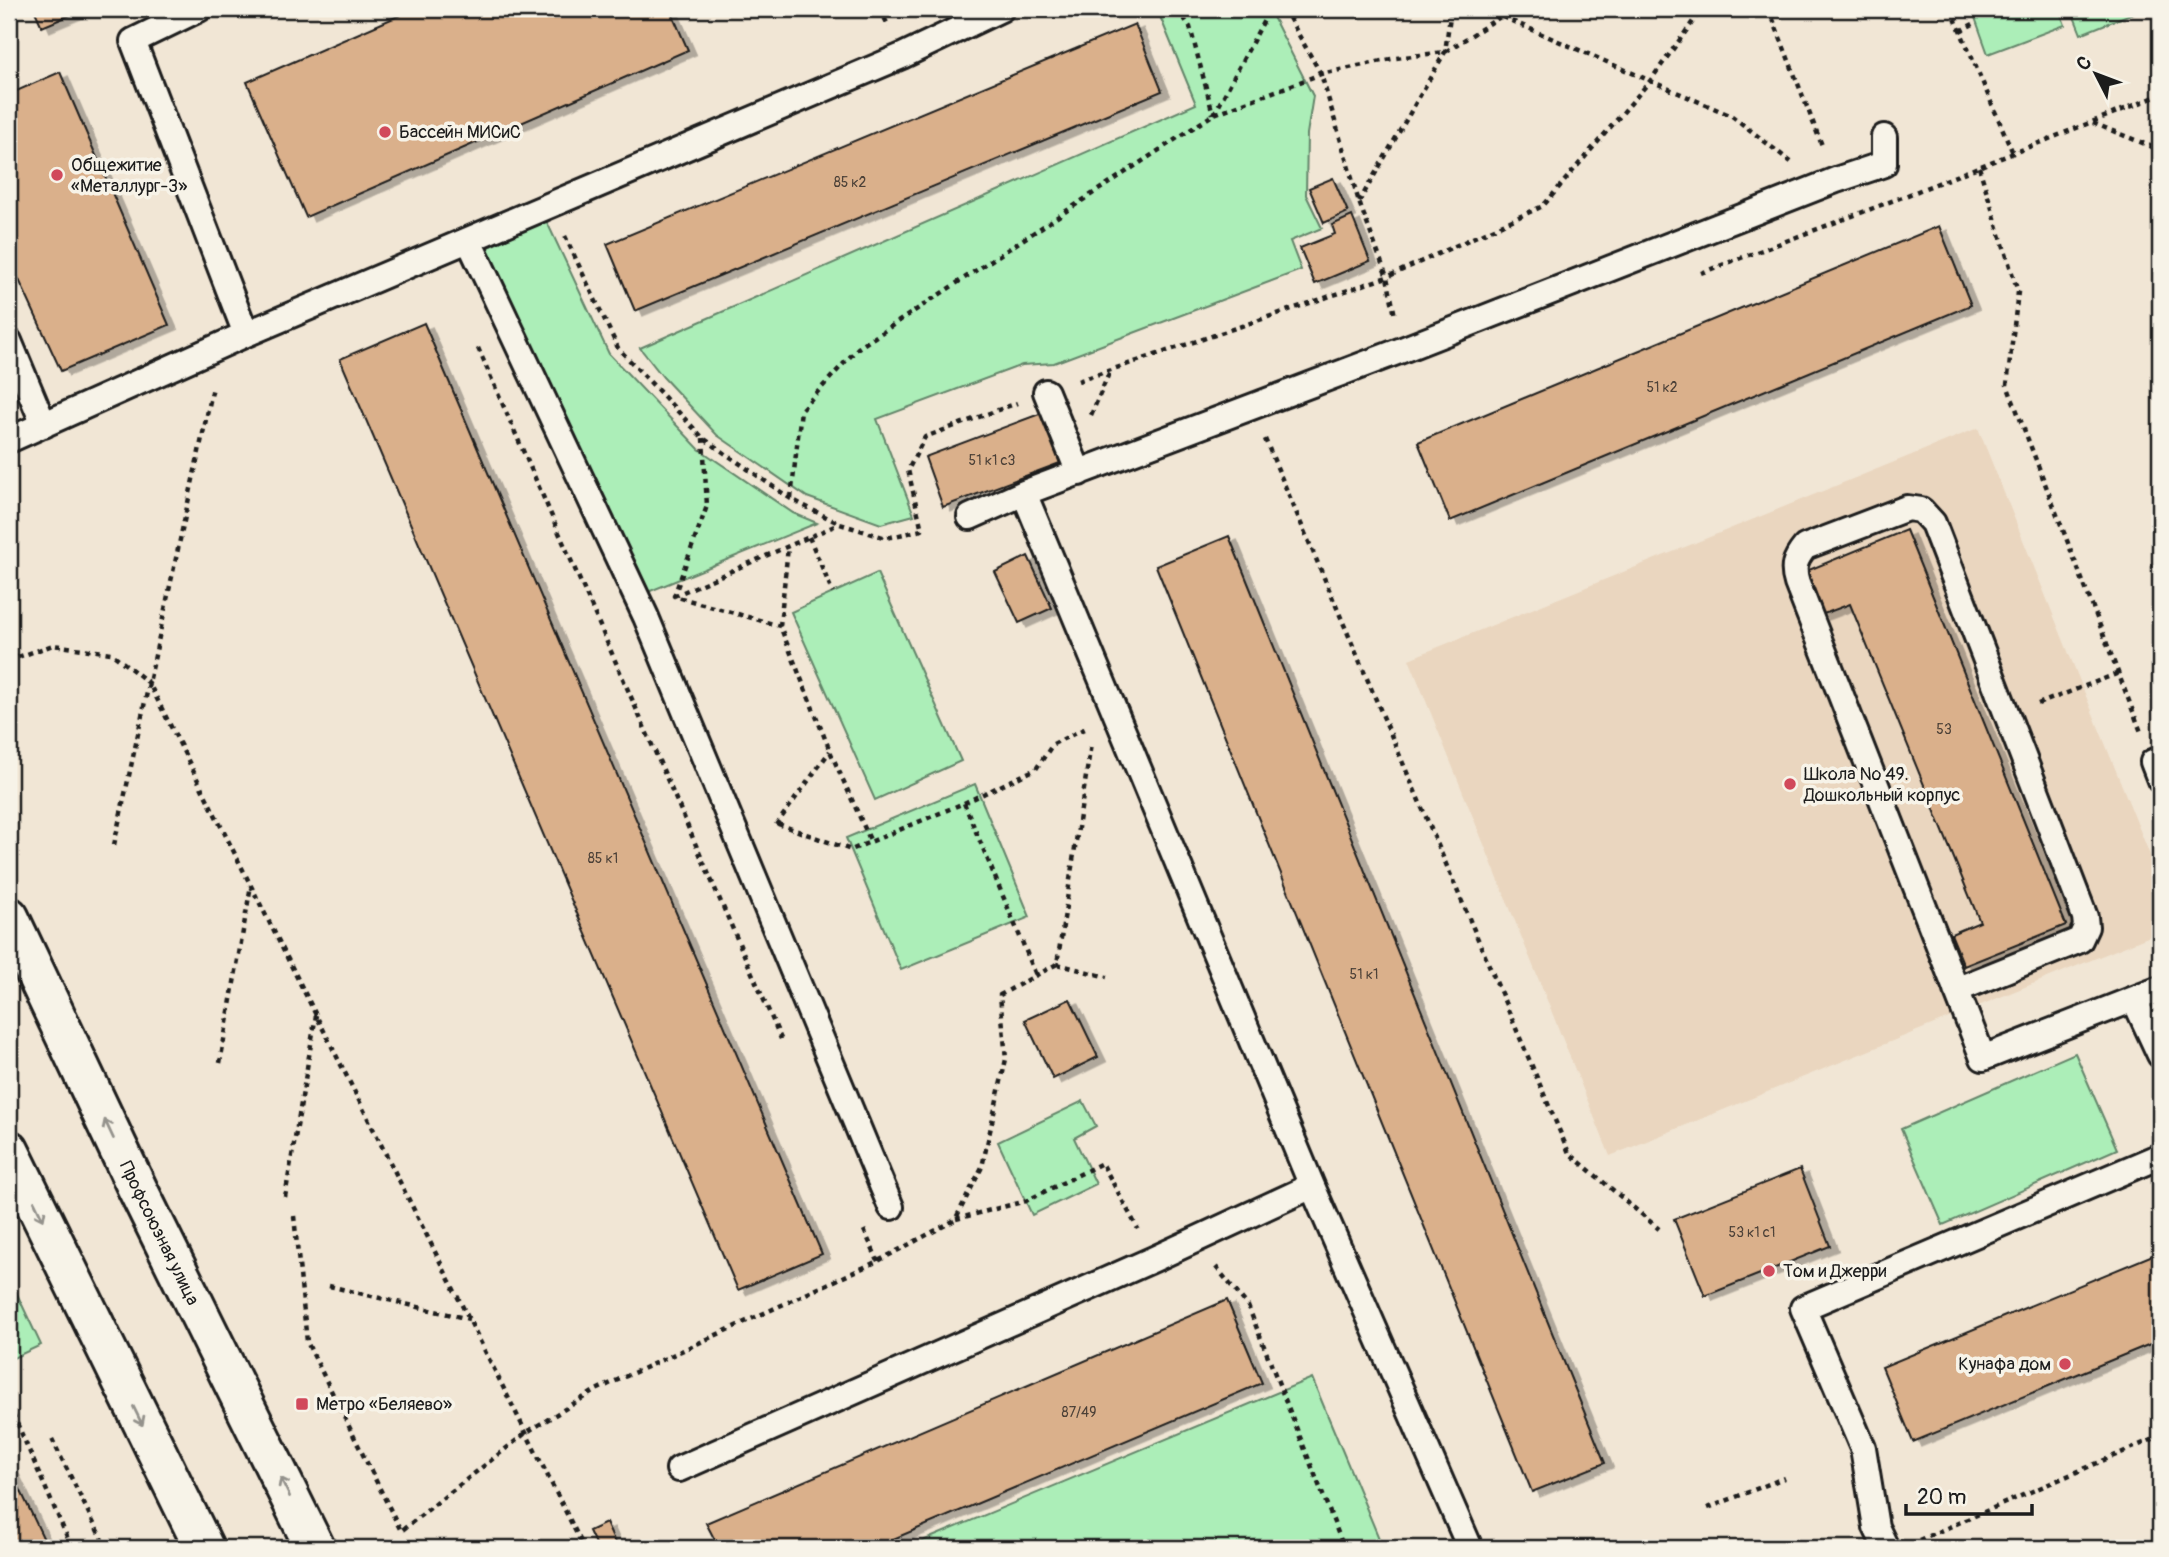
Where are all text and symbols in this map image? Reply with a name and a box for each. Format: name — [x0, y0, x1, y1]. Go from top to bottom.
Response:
north arrow — [2060, 38, 2130, 108]
text: С — [2071, 51, 2097, 76]
place label: Бассейн МИСиС — [399, 121, 521, 144]
marker: Бассейн МИСиС — [377, 124, 393, 140]
place label: Общежитие «Металлург-3» — [71, 154, 187, 198]
marker: Общежитие «Металлург-3» — [49, 167, 65, 183]
house number: 85 к2 — [834, 174, 867, 191]
house number: 51 к2 — [1646, 379, 1678, 396]
house number: 51 к1 с3 — [969, 452, 1016, 469]
house number: 53 — [1936, 721, 1952, 738]
place label: Школа № 49. Дошкольный корпус — [1803, 763, 1960, 807]
marker: Школа № 49. Дошкольный корпус — [1782, 776, 1798, 792]
house number: 85 к1 — [588, 850, 618, 867]
house number: 51 к1 — [1350, 966, 1378, 983]
one-way arrow — [102, 1119, 115, 1140]
street label: Профсоюзная улица — [114, 1157, 204, 1309]
one-way arrow — [32, 1200, 46, 1221]
house number: 53 к1 с1 — [1729, 1224, 1775, 1241]
place label: Том и Джерри — [1783, 1260, 1887, 1283]
marker: Том и Джерри — [1761, 1263, 1777, 1279]
place label: Кунафа дом — [1958, 1353, 2051, 1376]
marker: Кунафа дом — [2057, 1356, 2073, 1372]
place label: Метро «Беляево» — [316, 1393, 452, 1416]
marker: Метро «Беляево» — [294, 1396, 310, 1412]
house number: 87/49 — [1062, 1404, 1096, 1421]
one-way arrow — [131, 1405, 145, 1426]
scale bar — [1906, 1473, 2032, 1517]
one-way arrow — [277, 1477, 291, 1498]
text: 20 m — [1917, 1484, 1966, 1511]

